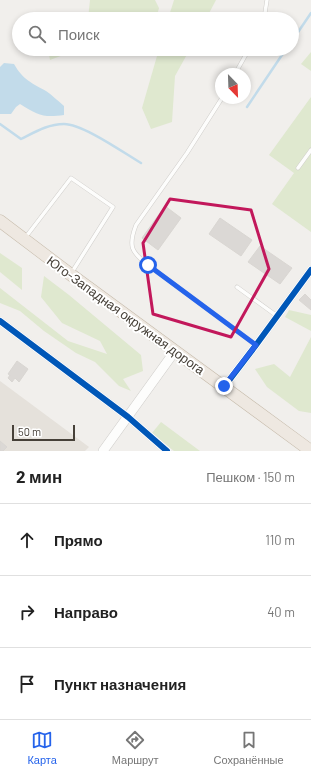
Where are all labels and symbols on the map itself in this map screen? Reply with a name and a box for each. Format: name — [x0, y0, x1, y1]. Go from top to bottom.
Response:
north arrow — [215, 68, 251, 104]
street label: Юго-Западная окружная дорога — [44, 252, 209, 378]
route start — [139, 256, 157, 274]
route end — [215, 377, 233, 395]
scale bar — [12, 423, 75, 442]

